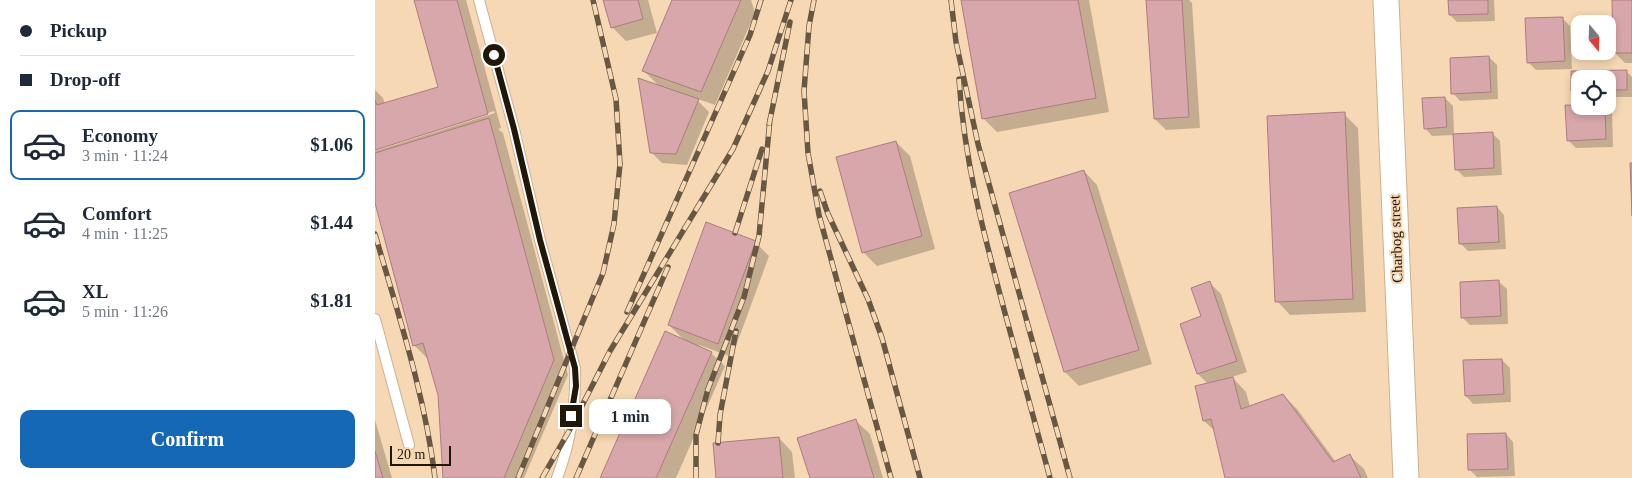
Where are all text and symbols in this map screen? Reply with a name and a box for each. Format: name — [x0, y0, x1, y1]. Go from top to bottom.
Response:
north arrow — [1571, 15, 1616, 60]
map controls — [1571, 15, 1616, 115]
text: Pickup — [50, 20, 107, 41]
route start — [483, 44, 505, 66]
text: Drop-off — [50, 69, 120, 90]
button: locate — [1571, 70, 1616, 115]
icon: car — [22, 123, 67, 168]
text: Economy — [82, 125, 158, 146]
text: $1.06 — [310, 134, 353, 155]
text: 3 min · 11:24 — [82, 147, 168, 164]
street label: Charbog street — [1386, 194, 1406, 283]
icon: car — [22, 201, 67, 246]
text: Comfort — [82, 203, 152, 224]
text: $1.44 — [310, 212, 353, 233]
text: 4 min · 11:25 — [82, 225, 168, 242]
icon: car — [22, 279, 67, 324]
text: XL — [82, 281, 108, 302]
text: $1.81 — [310, 290, 353, 311]
text: 5 min · 11:26 — [82, 303, 168, 320]
callout: 1 min — [589, 398, 671, 434]
route end — [560, 405, 582, 427]
text: 1 min — [611, 408, 649, 425]
button: Confirm — [20, 410, 355, 468]
scale bar — [390, 443, 451, 466]
text: 20 m — [397, 447, 425, 462]

